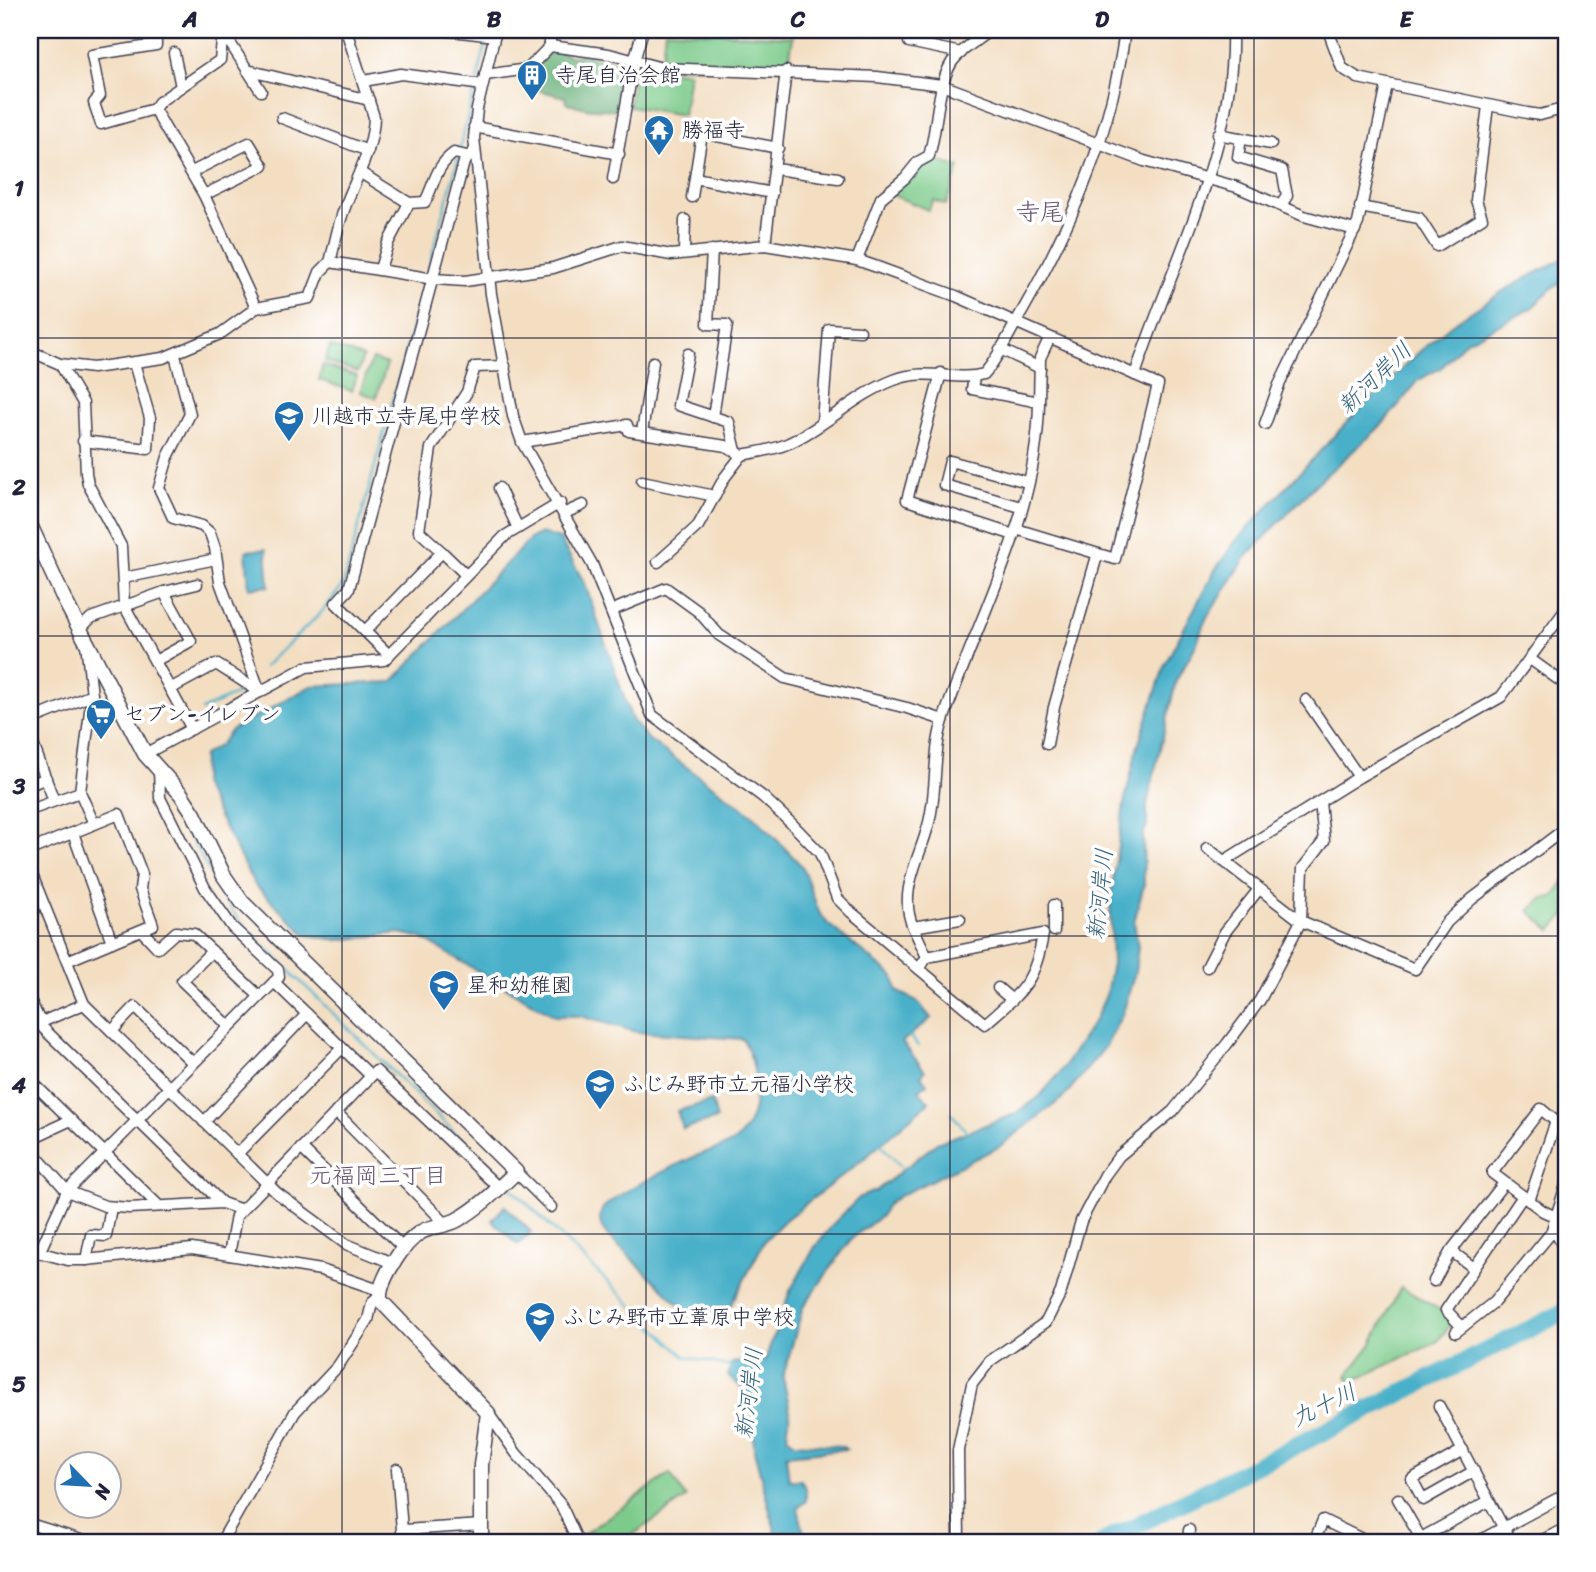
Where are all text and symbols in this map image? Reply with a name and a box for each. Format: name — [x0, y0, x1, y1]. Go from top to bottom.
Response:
text: A — [181, 0, 198, 40]
text: B — [487, 0, 502, 40]
text: C — [790, 0, 806, 40]
text: D — [1095, 0, 1110, 40]
text: E — [1400, 0, 1415, 40]
place label: 寺尾自治会館 — [555, 56, 681, 94]
building icon: 寺尾自治会館 — [515, 58, 549, 102]
place label: 勝福寺 — [682, 111, 745, 149]
temple icon: 勝福寺 — [642, 113, 676, 157]
text: 1 — [14, 168, 24, 209]
district label: 寺尾 — [1016, 191, 1064, 233]
water label: 新河岸川 — [1328, 331, 1422, 425]
place label: 川越市立寺尾中学校 — [312, 397, 501, 435]
school or university icon: 川越市立寺尾中学校 — [272, 399, 306, 443]
text: 2 — [11, 467, 26, 508]
place label: セブン-イレブン — [124, 695, 281, 733]
supermarket icon: セブン-イレブン — [84, 697, 118, 741]
text: 3 — [12, 766, 26, 807]
water label: 新河岸川 — [1075, 846, 1125, 942]
place label: 星和幼稚園 — [467, 966, 572, 1004]
school or university icon: 星和幼稚園 — [427, 968, 461, 1012]
text: 4 — [11, 1065, 27, 1106]
place label: ふじみ野市立元福小学校 — [623, 1065, 854, 1103]
school or university icon: ふじみ野市立元福小学校 — [583, 1067, 617, 1111]
district label: 元福岡三丁目 — [309, 1155, 447, 1196]
place label: ふじみ野市立葦原中学校 — [563, 1298, 794, 1336]
school or university icon: ふじみ野市立葦原中学校 — [523, 1300, 557, 1344]
water label: 新河岸川 — [723, 1345, 775, 1441]
text: 5 — [12, 1364, 26, 1405]
water label: 九十川 — [1284, 1371, 1364, 1439]
north arrow — [52, 1450, 122, 1520]
text: N — [85, 1478, 121, 1506]

